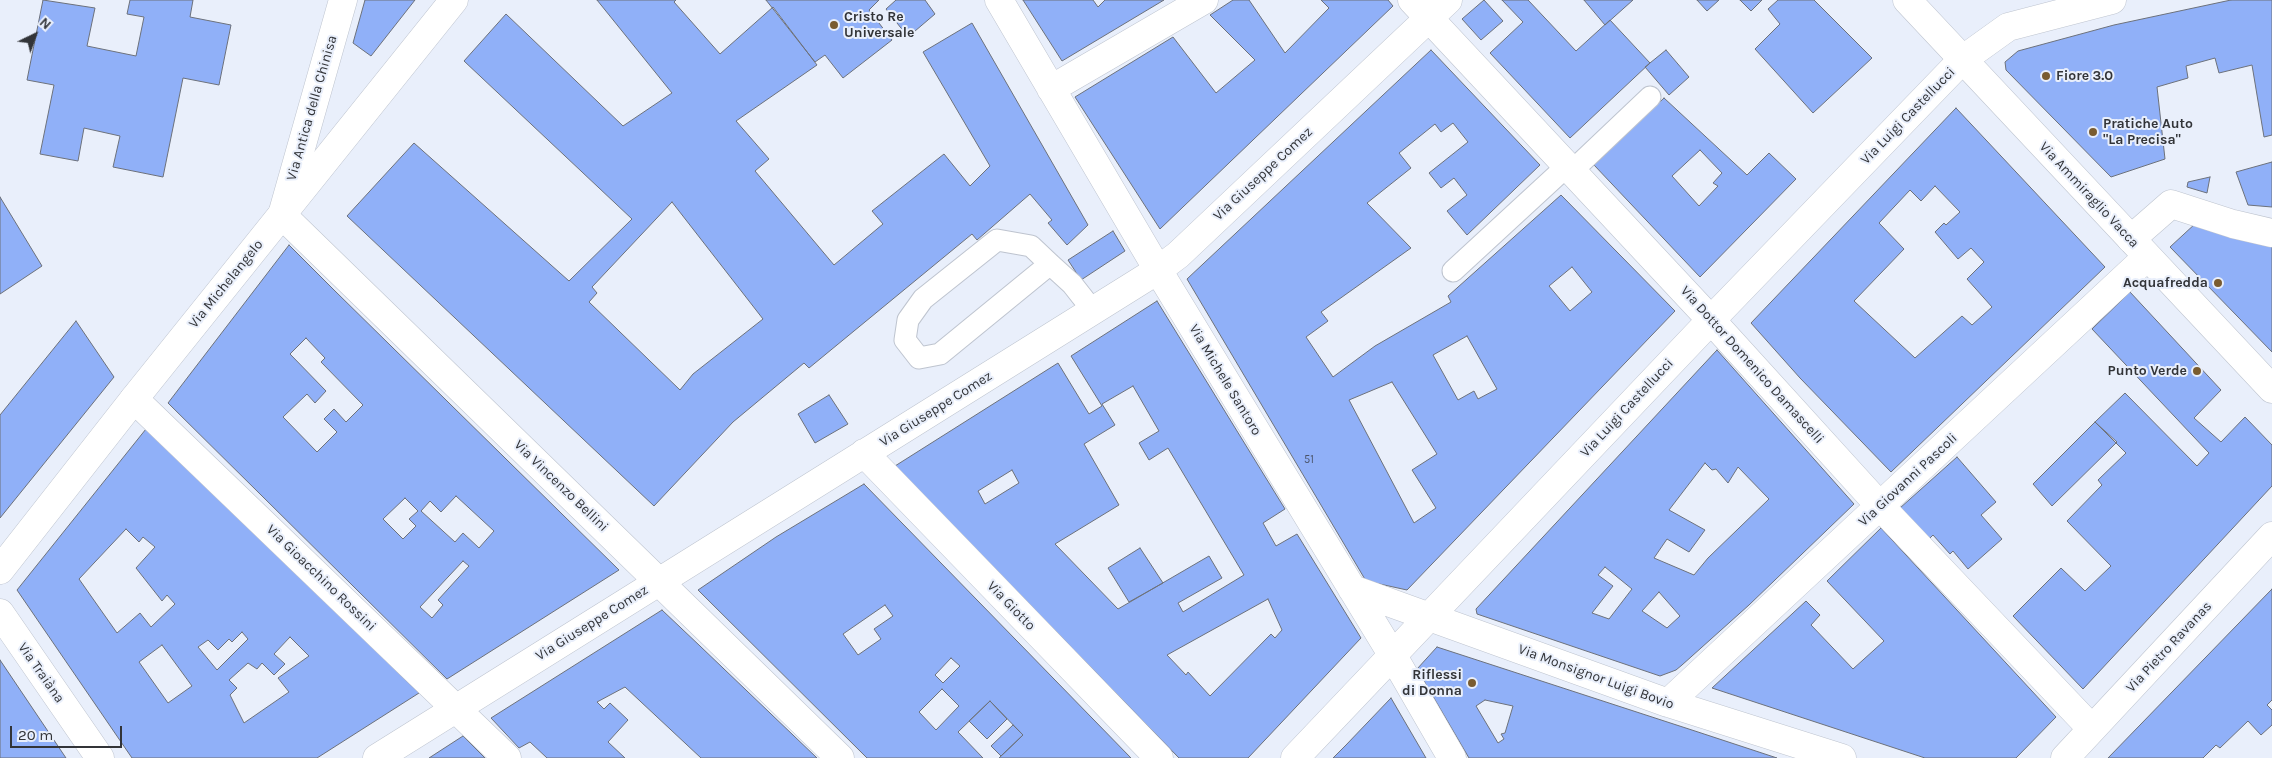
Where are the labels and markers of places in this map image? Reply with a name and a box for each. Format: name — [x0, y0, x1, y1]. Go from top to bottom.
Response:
place label: Cristo Re Universale — [844, 9, 914, 41]
marker: Cristo Re Universale — [828, 19, 840, 31]
place label: Fiore 3.0 — [2056, 68, 2113, 84]
marker: Fiore 3.0 — [2040, 70, 2052, 82]
place label: Pratiche Auto "La Precisa" — [2103, 116, 2193, 148]
marker: Pratiche Auto "La Precisa" — [2087, 126, 2099, 138]
place label: Acquafredda — [2123, 275, 2208, 291]
marker: Acquafredda — [2212, 277, 2224, 289]
place label: Punto Verde — [2108, 363, 2187, 379]
marker: Punto Verde — [2191, 365, 2203, 377]
place label: Riflessi di Donna — [1402, 667, 1462, 700]
marker: Riflessi di Donna — [1466, 677, 1478, 689]

